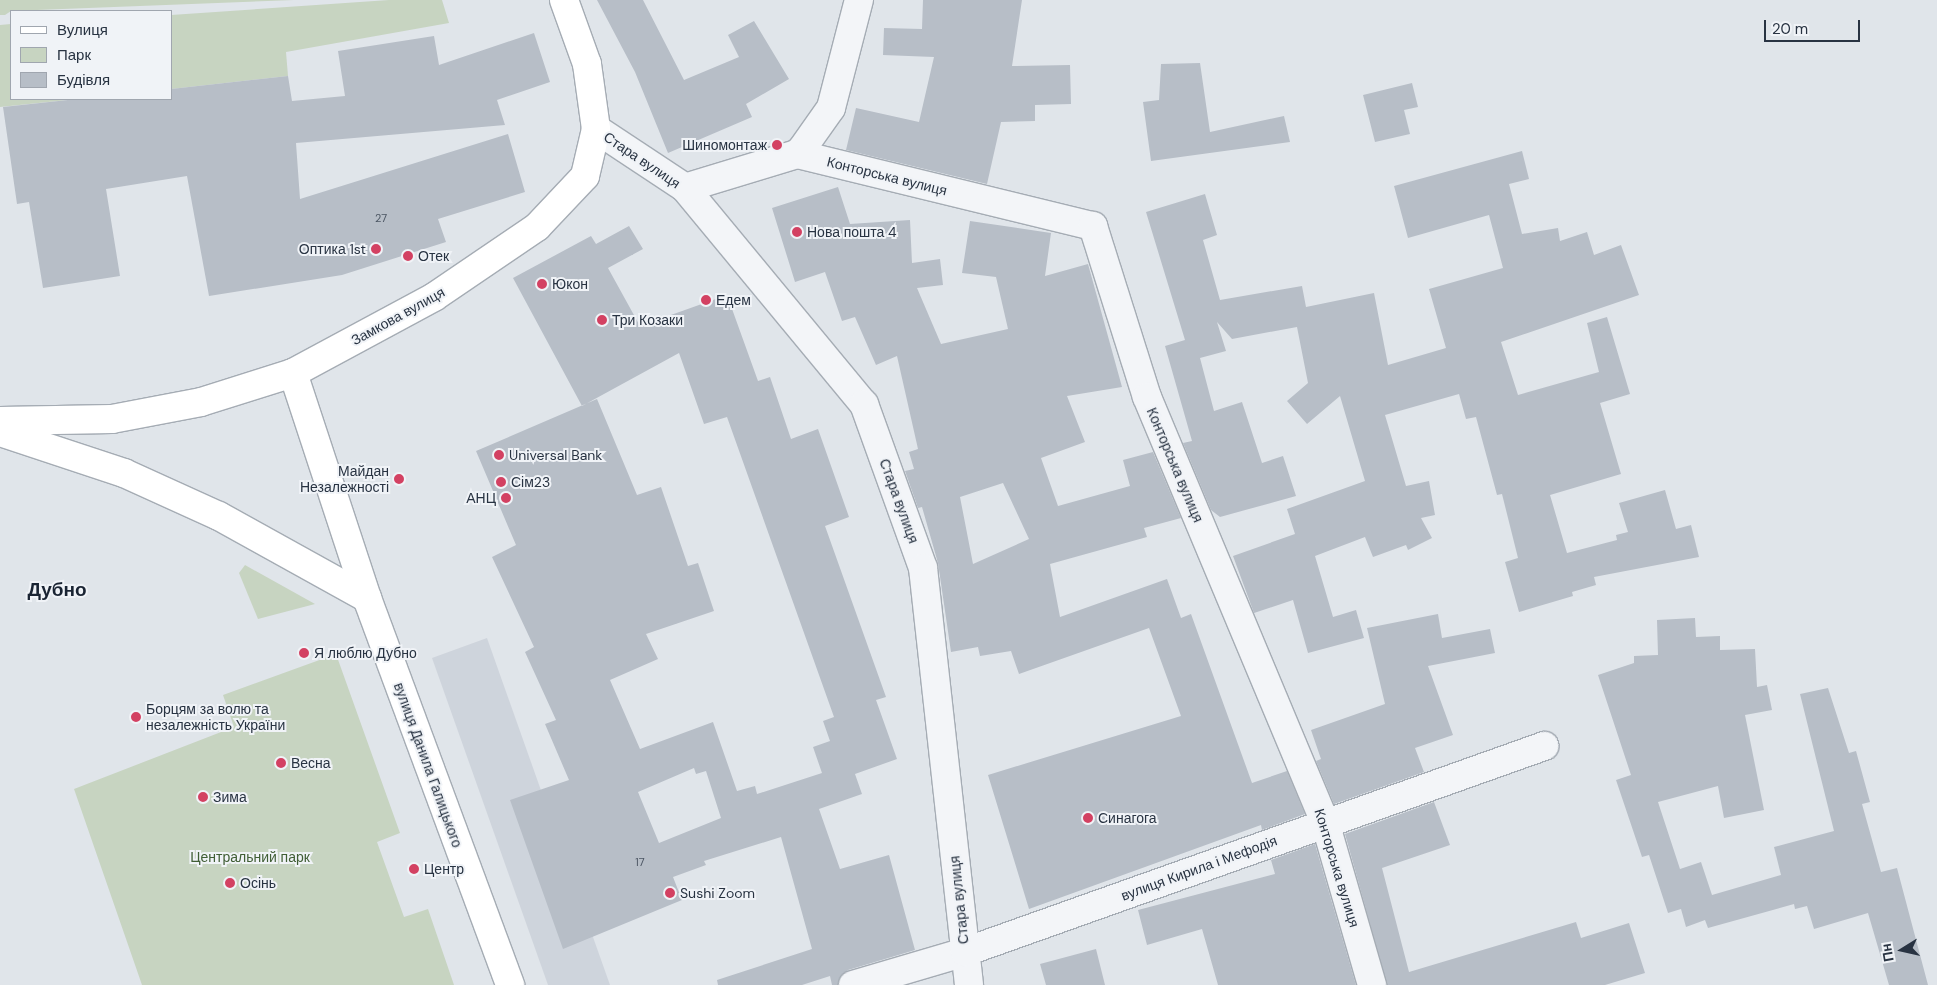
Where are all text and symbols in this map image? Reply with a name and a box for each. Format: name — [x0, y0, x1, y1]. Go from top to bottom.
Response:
legend — [10, 10, 172, 100]
scale bar — [1767, 10, 1863, 42]
text: 20 m — [1772, 19, 1808, 39]
text: Вулиця — [57, 20, 108, 40]
text: Парк — [57, 45, 91, 65]
text: Будівля — [57, 70, 110, 90]
street label: Стара вулиця — [600, 128, 684, 192]
place label: Шиномонтаж — [682, 137, 767, 153]
marker: Шиномонтаж — [771, 139, 783, 151]
street label: Конторська вулиця — [825, 153, 949, 199]
house number: 27 — [375, 211, 387, 225]
place label: Нова пошта 4 — [807, 224, 897, 240]
marker: Нова пошта 4 — [791, 226, 803, 238]
place label: Оптика 1st — [299, 241, 366, 257]
marker: Оптика 1st — [370, 243, 382, 255]
place label: Отек — [418, 248, 449, 264]
marker: Отек — [402, 250, 414, 262]
place label: Юкон — [552, 276, 588, 292]
marker: Юкон — [536, 278, 548, 290]
street label: Замкова вулиця — [348, 283, 448, 349]
place label: Едем — [716, 292, 751, 308]
marker: Едем — [700, 294, 712, 306]
place label: Три Козаки — [612, 312, 683, 328]
marker: Три Козаки — [596, 314, 608, 326]
street label: Конторська вулиця — [1143, 405, 1207, 525]
place label: Universal Bank — [509, 447, 602, 463]
marker: Universal Bank — [493, 449, 505, 461]
street label: Стара вулиця — [876, 456, 922, 546]
place label: Майдан Незалежності — [300, 463, 389, 496]
marker: Майдан Незалежності — [393, 473, 405, 485]
place label: Сім23 — [511, 474, 550, 490]
marker: Сім23 — [495, 476, 507, 488]
place label: АНЦ — [466, 490, 496, 506]
marker: АНЦ — [500, 492, 512, 504]
district label: Дубно — [27, 579, 87, 601]
place label: Я люблю Дубно — [314, 645, 417, 661]
marker: Я люблю Дубно — [298, 647, 310, 659]
street label: вулиця Данила Галицького — [390, 680, 466, 850]
place label: Борцям за волю та незалежність України — [146, 701, 285, 734]
marker: Борцям за волю та незалежність України — [130, 711, 142, 723]
place label: Весна — [291, 755, 331, 771]
marker: Весна — [275, 757, 287, 769]
place label: Зима — [213, 789, 247, 805]
marker: Зима — [197, 791, 209, 803]
street label: Конторська вулиця — [1311, 807, 1363, 929]
place label: Синагога — [1098, 810, 1157, 826]
marker: Синагога — [1082, 812, 1094, 824]
street label: вулиця Кирила і Мефодія — [1119, 832, 1279, 904]
park label: Центральний парк — [190, 849, 310, 865]
house number: 17 — [635, 855, 645, 869]
street label: Стара вулиця — [946, 855, 972, 945]
place label: Центр — [424, 861, 464, 877]
marker: Центр — [408, 863, 420, 875]
place label: Осінь — [240, 875, 276, 891]
marker: Осінь — [224, 877, 236, 889]
place label: Sushi Zoom — [680, 885, 755, 901]
marker: Sushi Zoom — [664, 887, 676, 899]
north arrow — [1877, 925, 1927, 975]
text: Пн — [1877, 942, 1898, 963]

